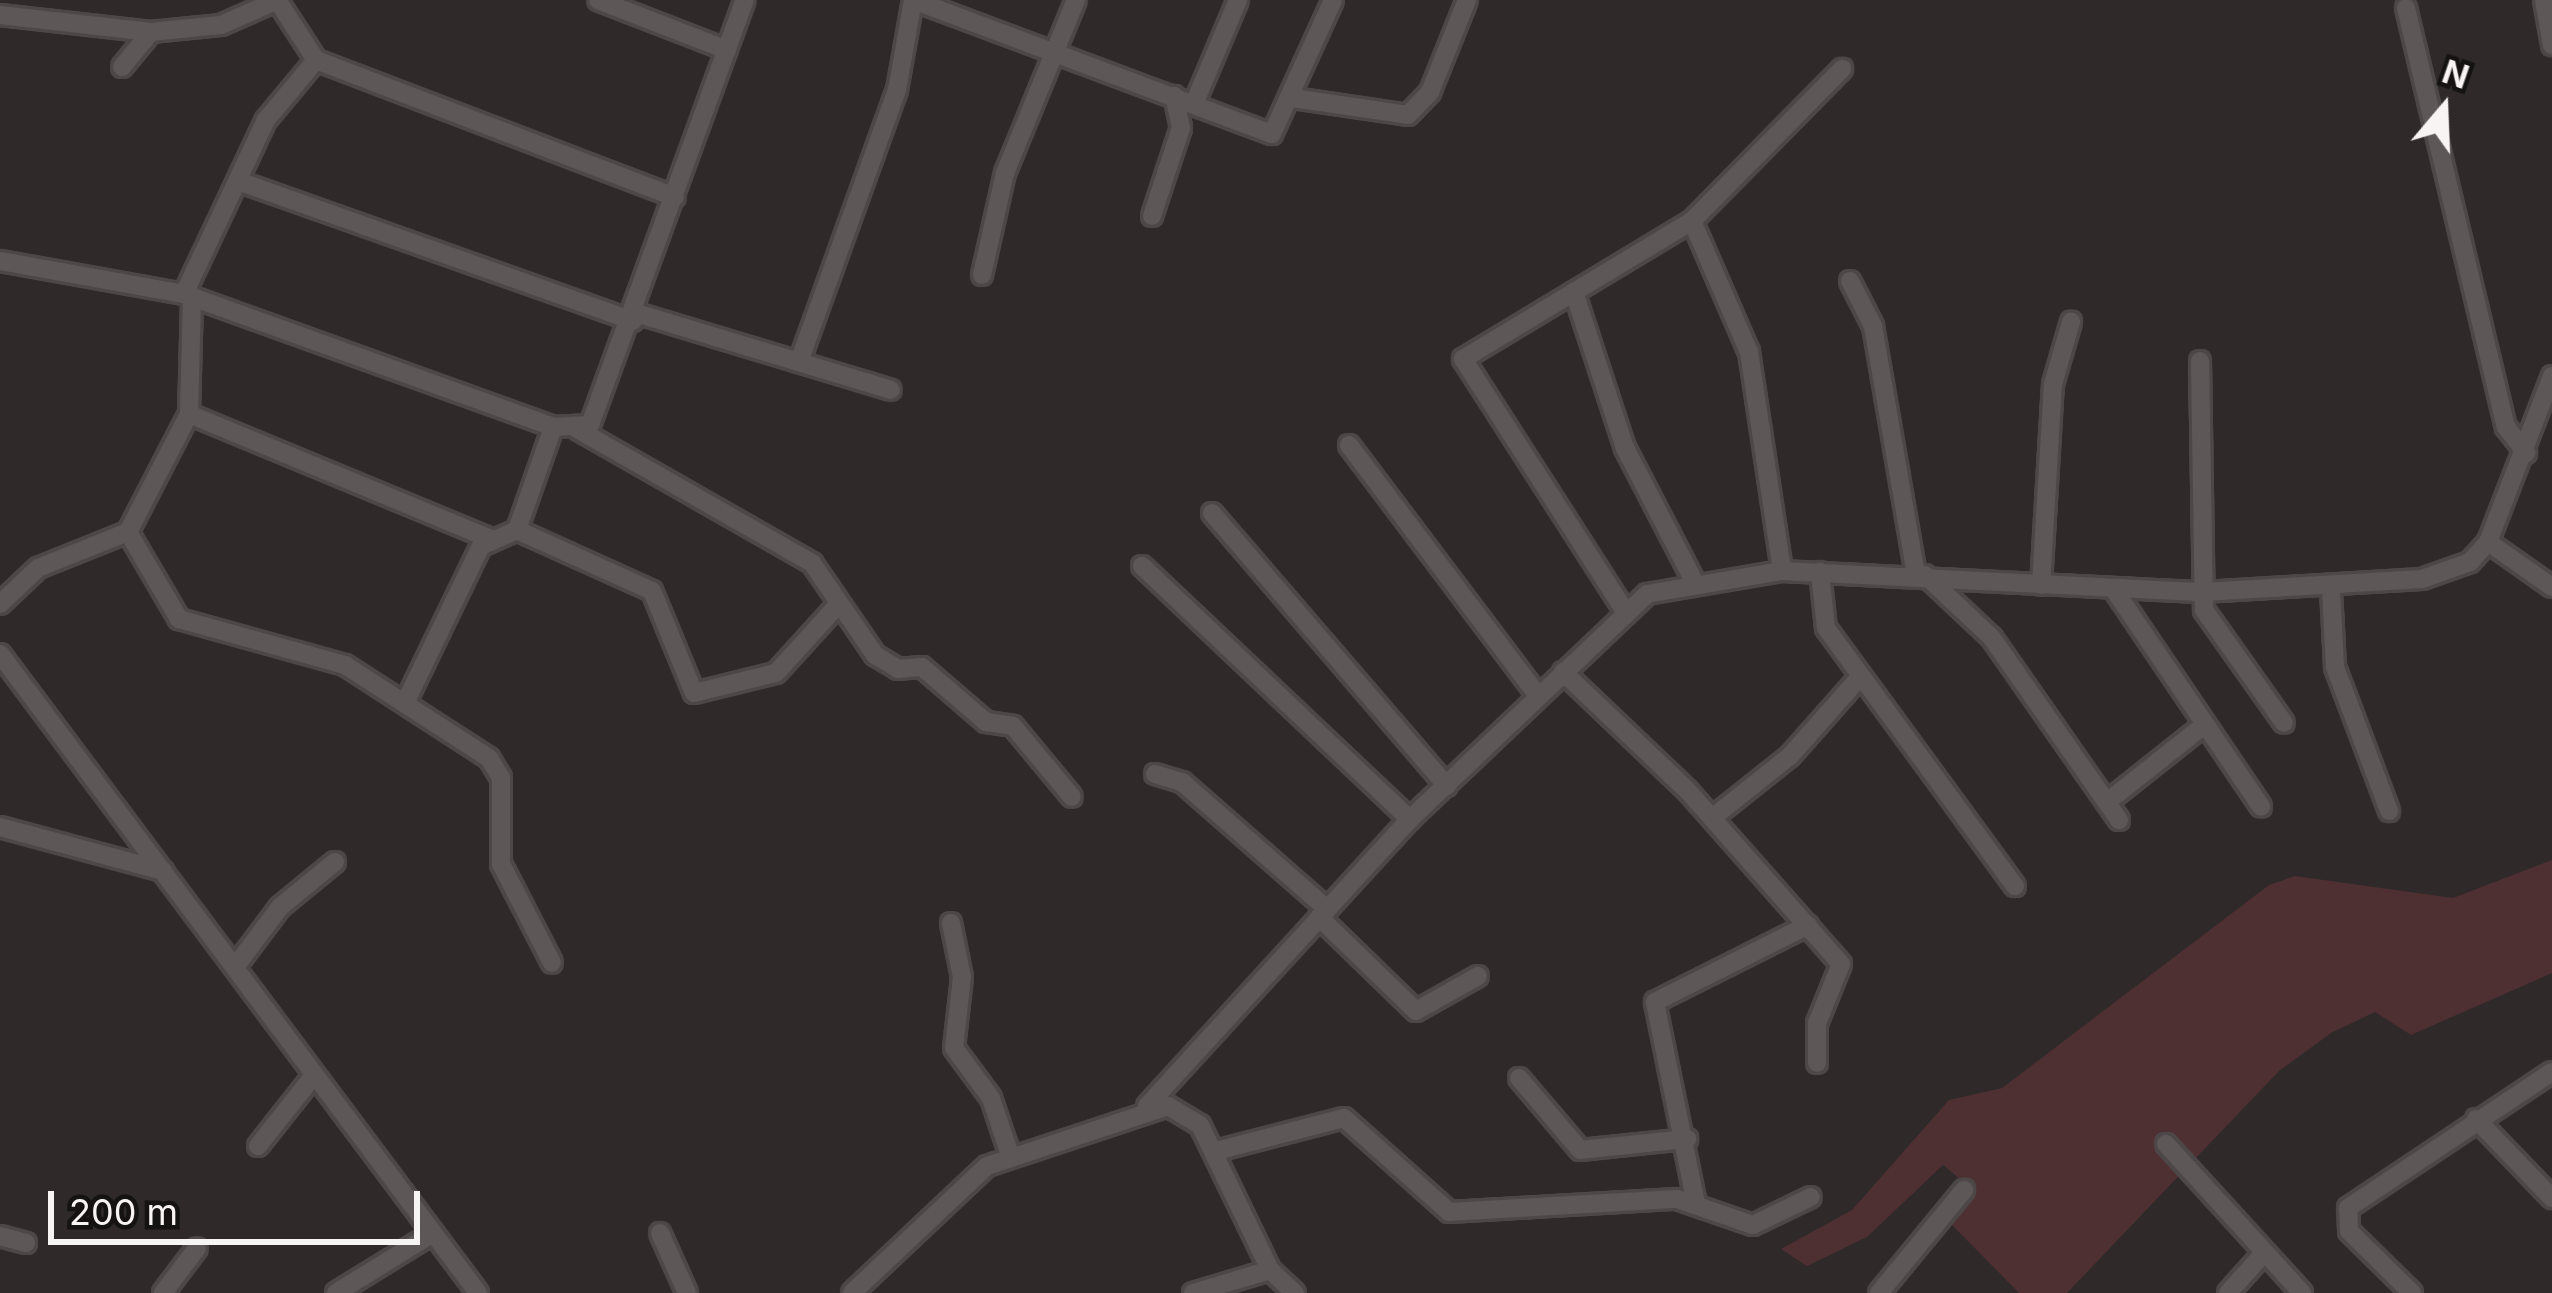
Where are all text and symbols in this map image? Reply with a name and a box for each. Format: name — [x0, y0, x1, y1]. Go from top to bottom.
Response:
north arrow — [2384, 48, 2504, 168]
text: N — [2437, 51, 2474, 97]
scale bar — [54, 1167, 426, 1241]
text: 200 m — [69, 1190, 178, 1234]

